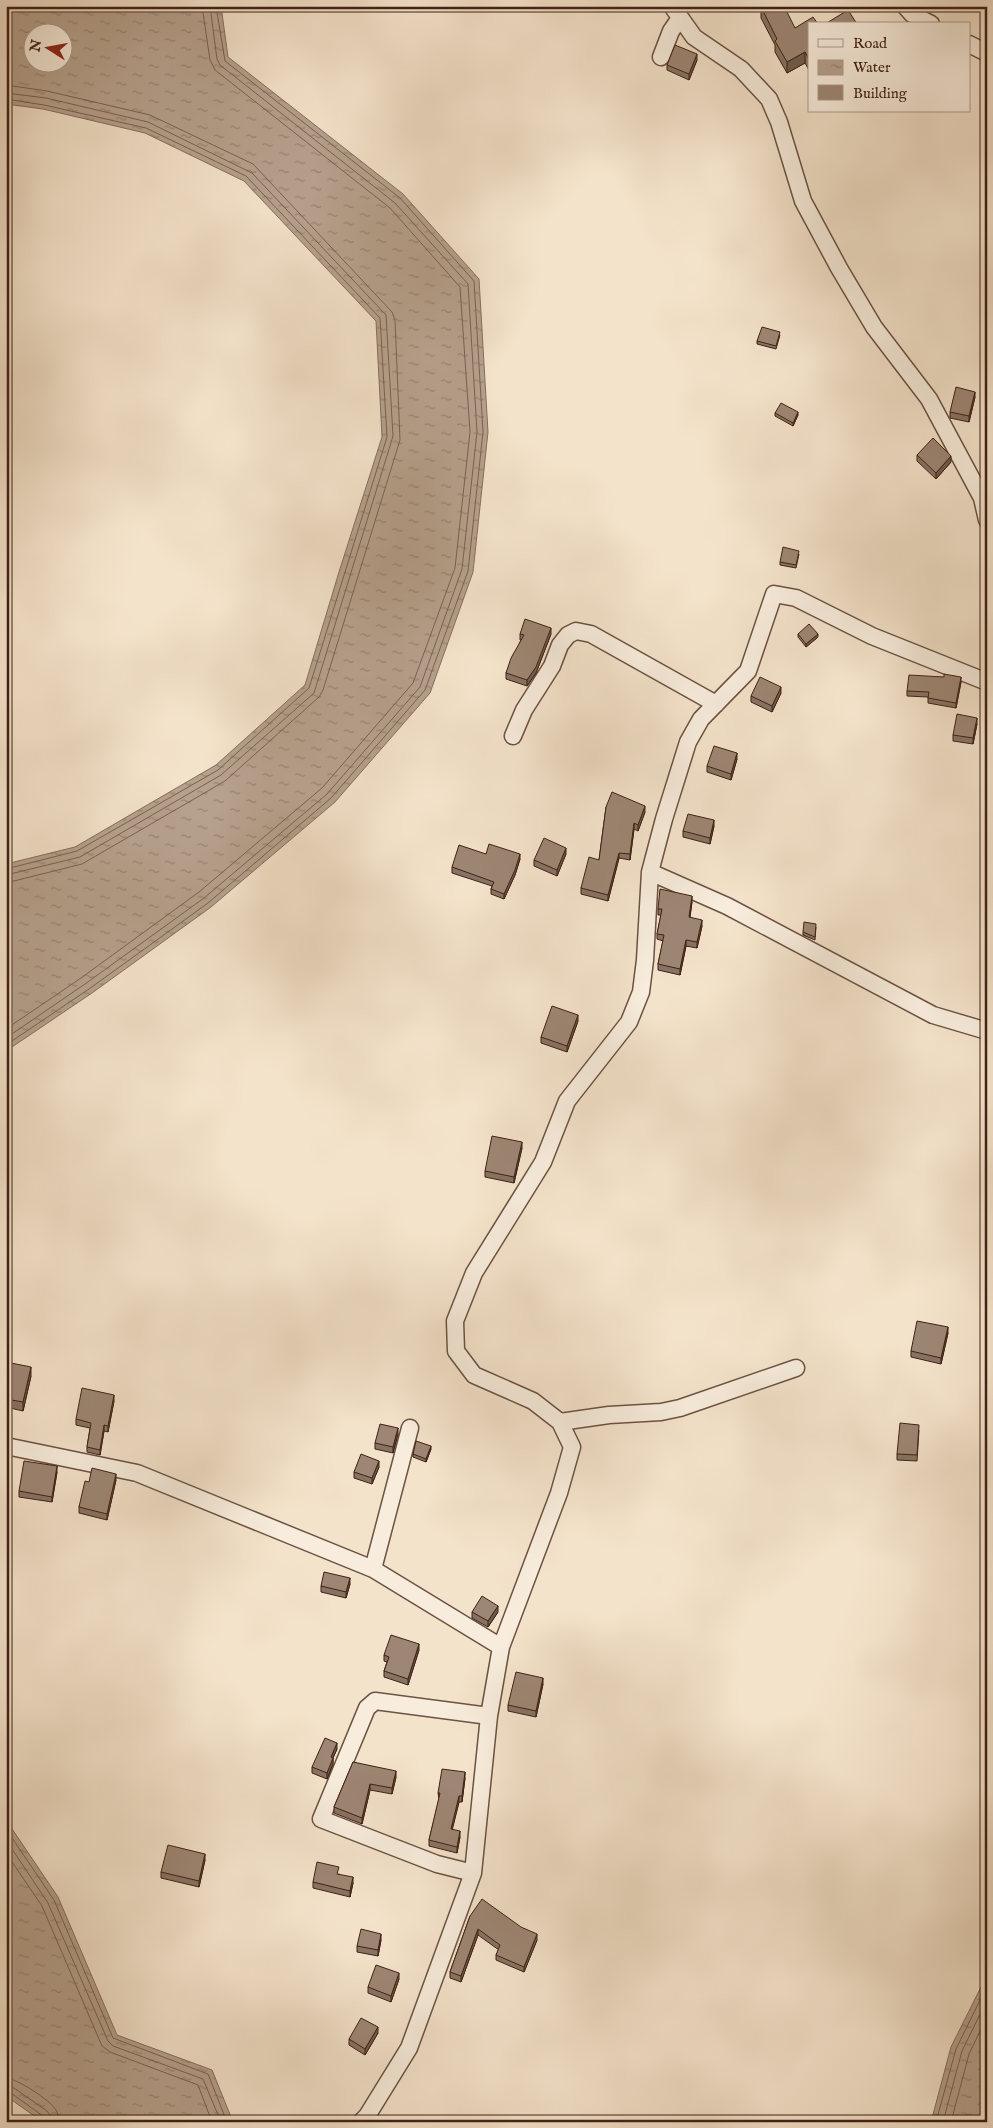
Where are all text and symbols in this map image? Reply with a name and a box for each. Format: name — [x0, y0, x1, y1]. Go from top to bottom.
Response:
north arrow — [22, 22, 72, 72]
legend — [808, 22, 970, 112]
text: Road — [853, 34, 888, 53]
text: N — [26, 38, 46, 54]
text: Water — [853, 58, 891, 77]
text: Building — [853, 84, 908, 103]

